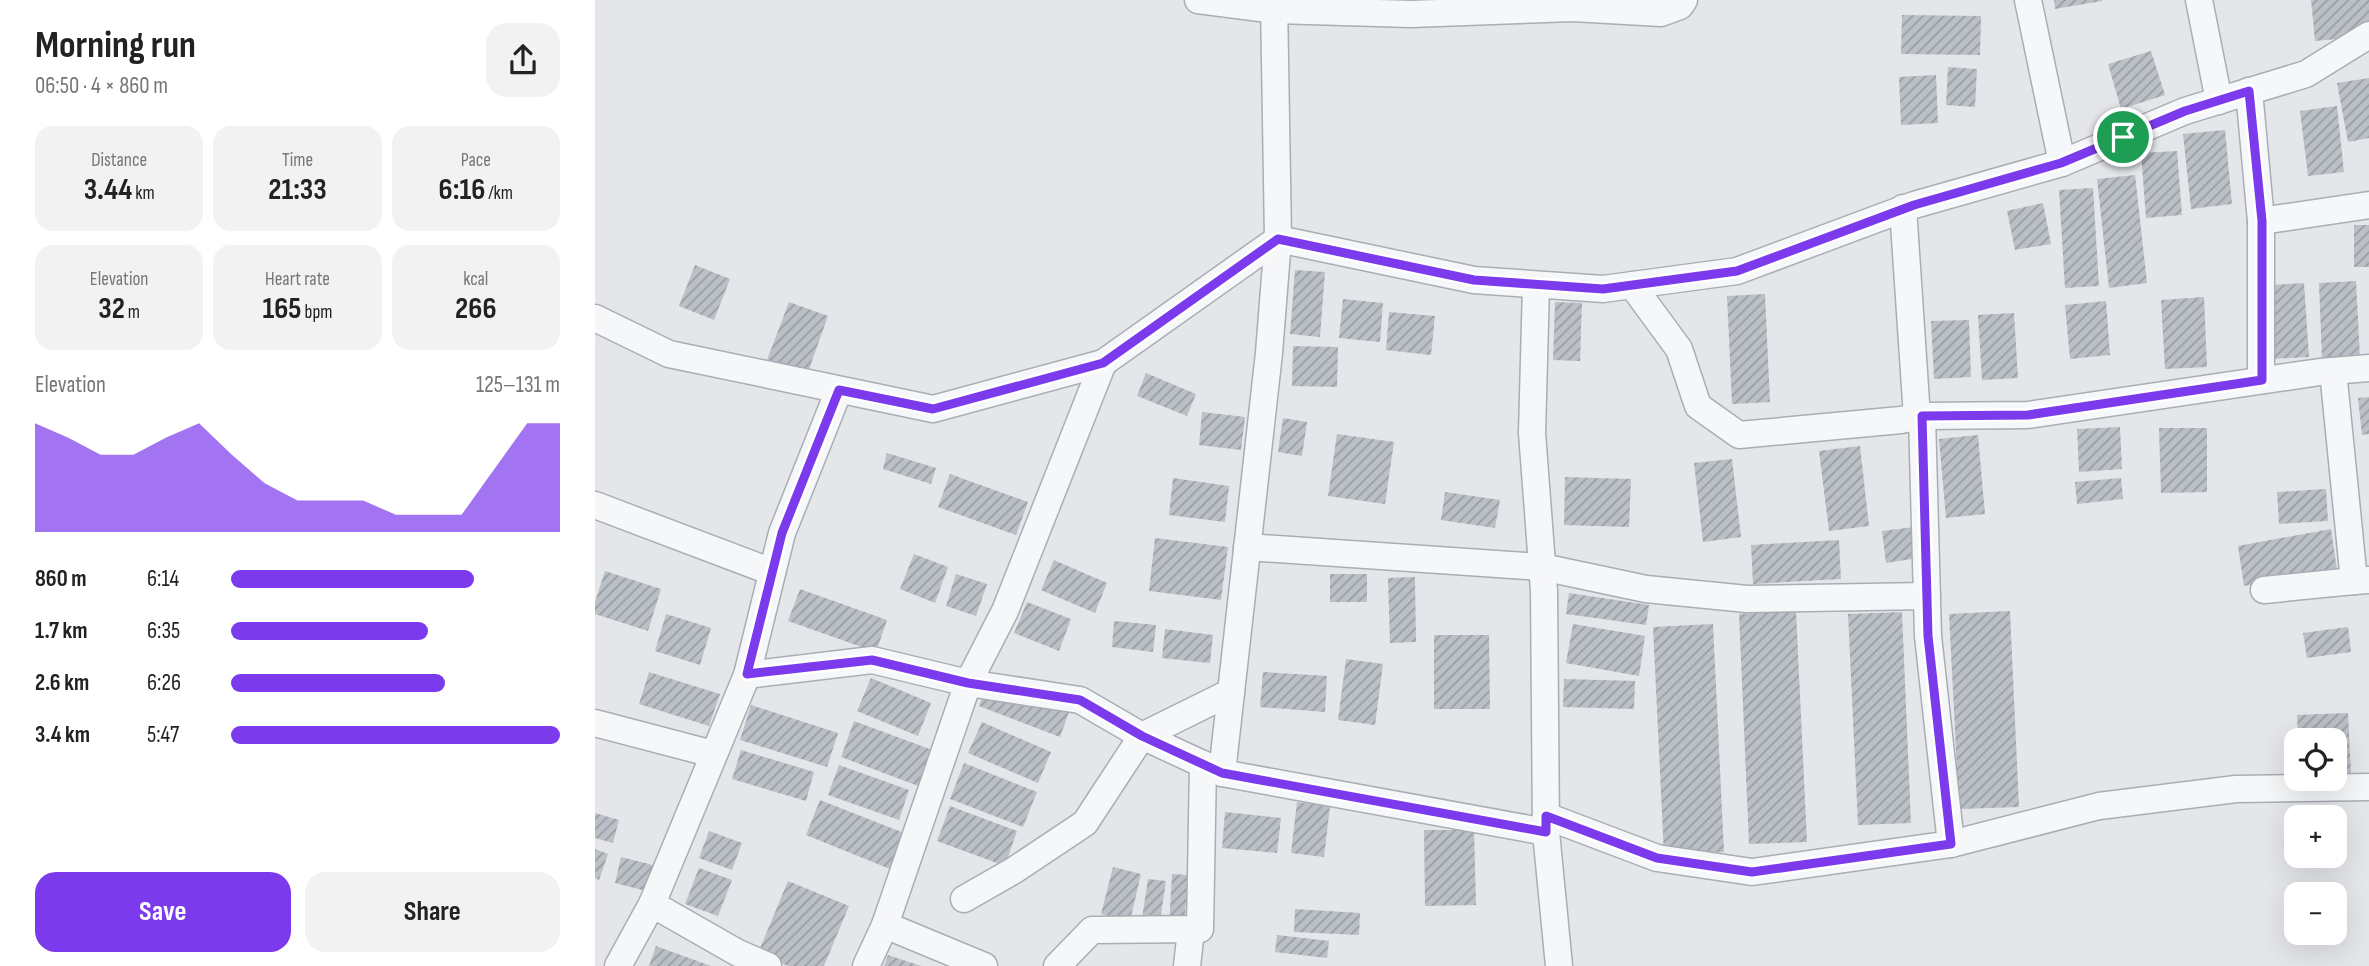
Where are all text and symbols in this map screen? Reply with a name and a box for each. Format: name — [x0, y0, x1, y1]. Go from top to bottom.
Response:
text: Morning run — [35, 23, 196, 68]
button: share — [486, 23, 560, 97]
text: 06:50 · 4 × 860 m — [35, 72, 168, 100]
pin — [2093, 107, 2153, 167]
icon: arrive — [2104, 118, 2142, 156]
text: Distance — [91, 149, 147, 172]
text: Time — [282, 149, 313, 172]
text: Pace — [461, 149, 491, 172]
text: 3.44 — [84, 172, 132, 208]
text: 21:33 — [268, 172, 327, 208]
text: 6:16 — [439, 172, 485, 208]
text: km — [132, 182, 155, 205]
text: /km — [485, 182, 513, 205]
text: Elevation — [90, 268, 148, 291]
text: Heart rate — [265, 268, 330, 291]
text: kcal — [463, 268, 488, 291]
text: 32 — [98, 291, 125, 327]
text: 165 — [262, 291, 302, 327]
text: 266 — [455, 291, 497, 327]
text: m — [125, 301, 140, 324]
text: bpm — [302, 301, 333, 324]
text: Elevation — [35, 371, 106, 399]
text: 125–131 m — [476, 371, 560, 399]
text: 860 m — [35, 565, 86, 593]
text: 6:14 — [147, 565, 179, 593]
text: 1.7 km — [35, 617, 88, 645]
text: 6:35 — [147, 617, 180, 645]
text: 2.6 km — [35, 669, 89, 697]
text: 6:26 — [147, 669, 181, 697]
text: 3.4 km — [35, 721, 90, 749]
text: 5:47 — [147, 721, 179, 749]
map controls — [2284, 728, 2347, 945]
button: locate — [2284, 728, 2347, 791]
button: + — [2284, 805, 2347, 868]
button: Save — [35, 872, 291, 952]
button: Share — [305, 872, 560, 952]
button: − — [2284, 882, 2347, 945]

